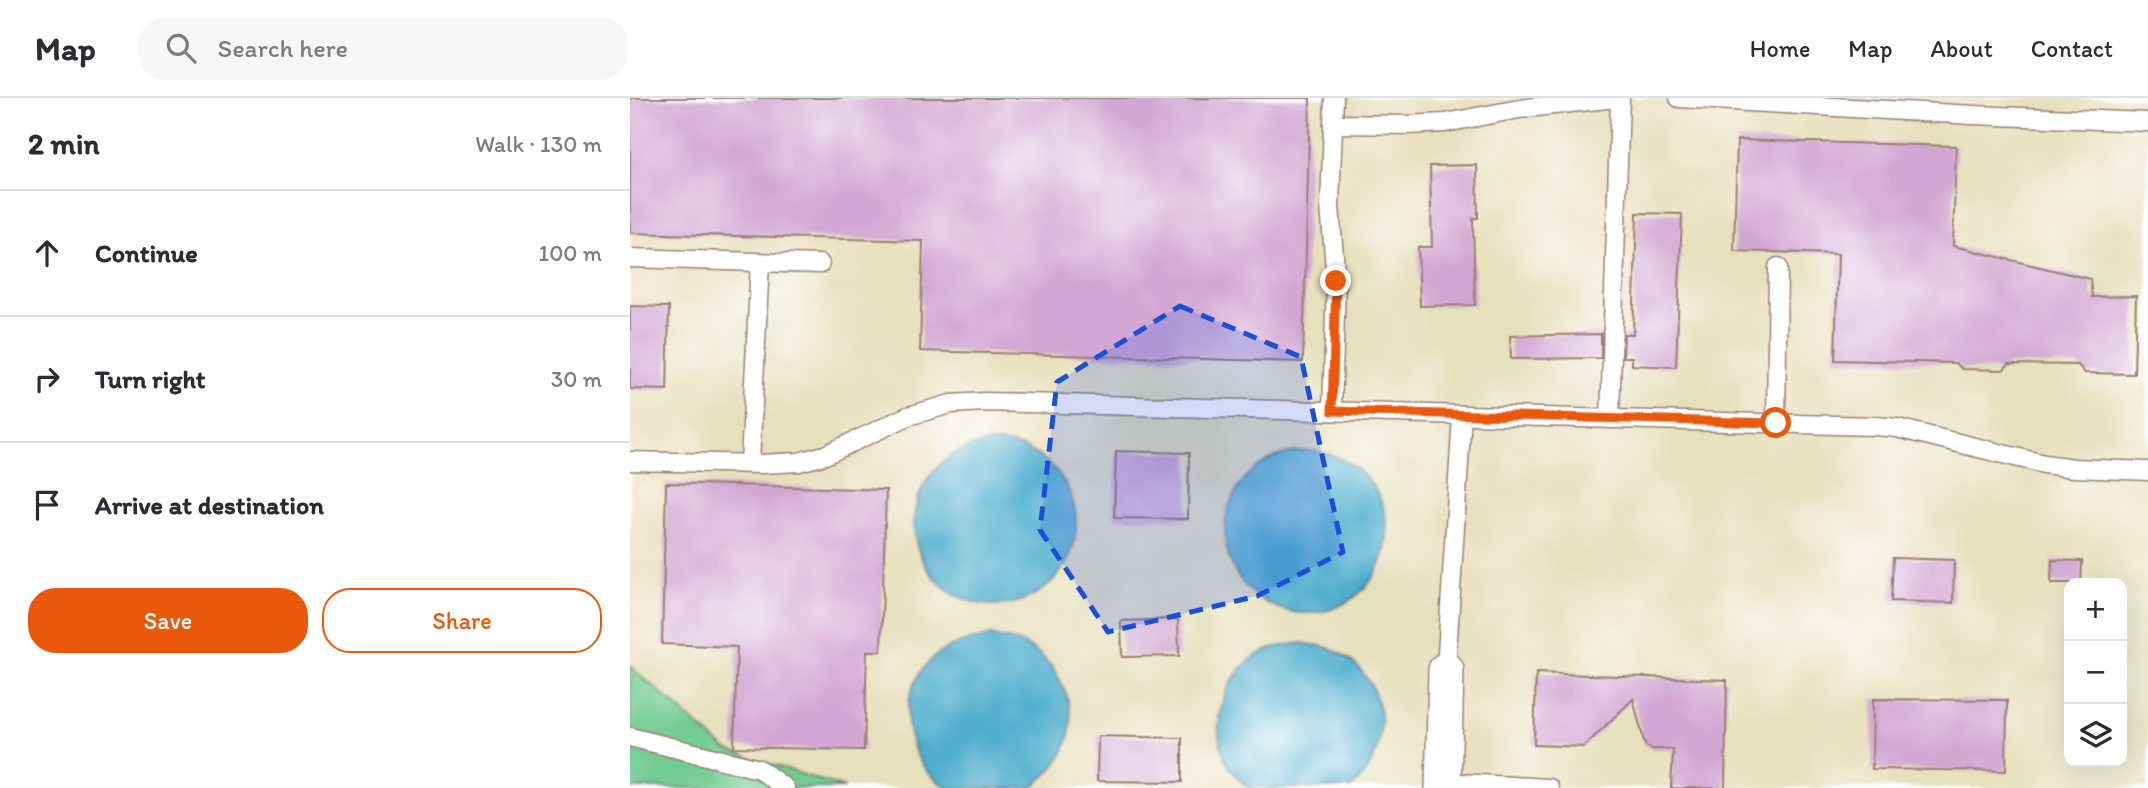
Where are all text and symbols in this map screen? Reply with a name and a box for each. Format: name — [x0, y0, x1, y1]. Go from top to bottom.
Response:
search box — [138, 17, 628, 80]
text: Map — [35, 29, 96, 68]
icon: search — [162, 29, 200, 67]
text: Search here — [218, 32, 348, 64]
text: Home — [1750, 34, 1810, 63]
text: Map — [1848, 34, 1892, 63]
text: About — [1930, 34, 1993, 63]
text: Contact — [2031, 34, 2113, 63]
text: 2 min — [28, 125, 99, 162]
text: Walk · 130 m — [475, 130, 602, 158]
icon: ahead — [28, 234, 66, 272]
text: Continue — [95, 237, 198, 269]
text: 100 m — [538, 239, 602, 267]
route end — [1320, 265, 1351, 296]
icon: right — [28, 360, 66, 398]
text: Turn right — [95, 363, 206, 395]
text: 30 m — [551, 365, 602, 393]
route start — [1760, 407, 1791, 438]
icon: arrive — [28, 486, 66, 524]
text: Arrive at destination — [95, 489, 324, 521]
map controls — [2064, 578, 2127, 767]
button: + — [2064, 578, 2127, 641]
button: Save — [28, 588, 308, 653]
button: Share — [322, 588, 602, 653]
button: − — [2064, 641, 2127, 704]
button: layers — [2064, 704, 2127, 767]

